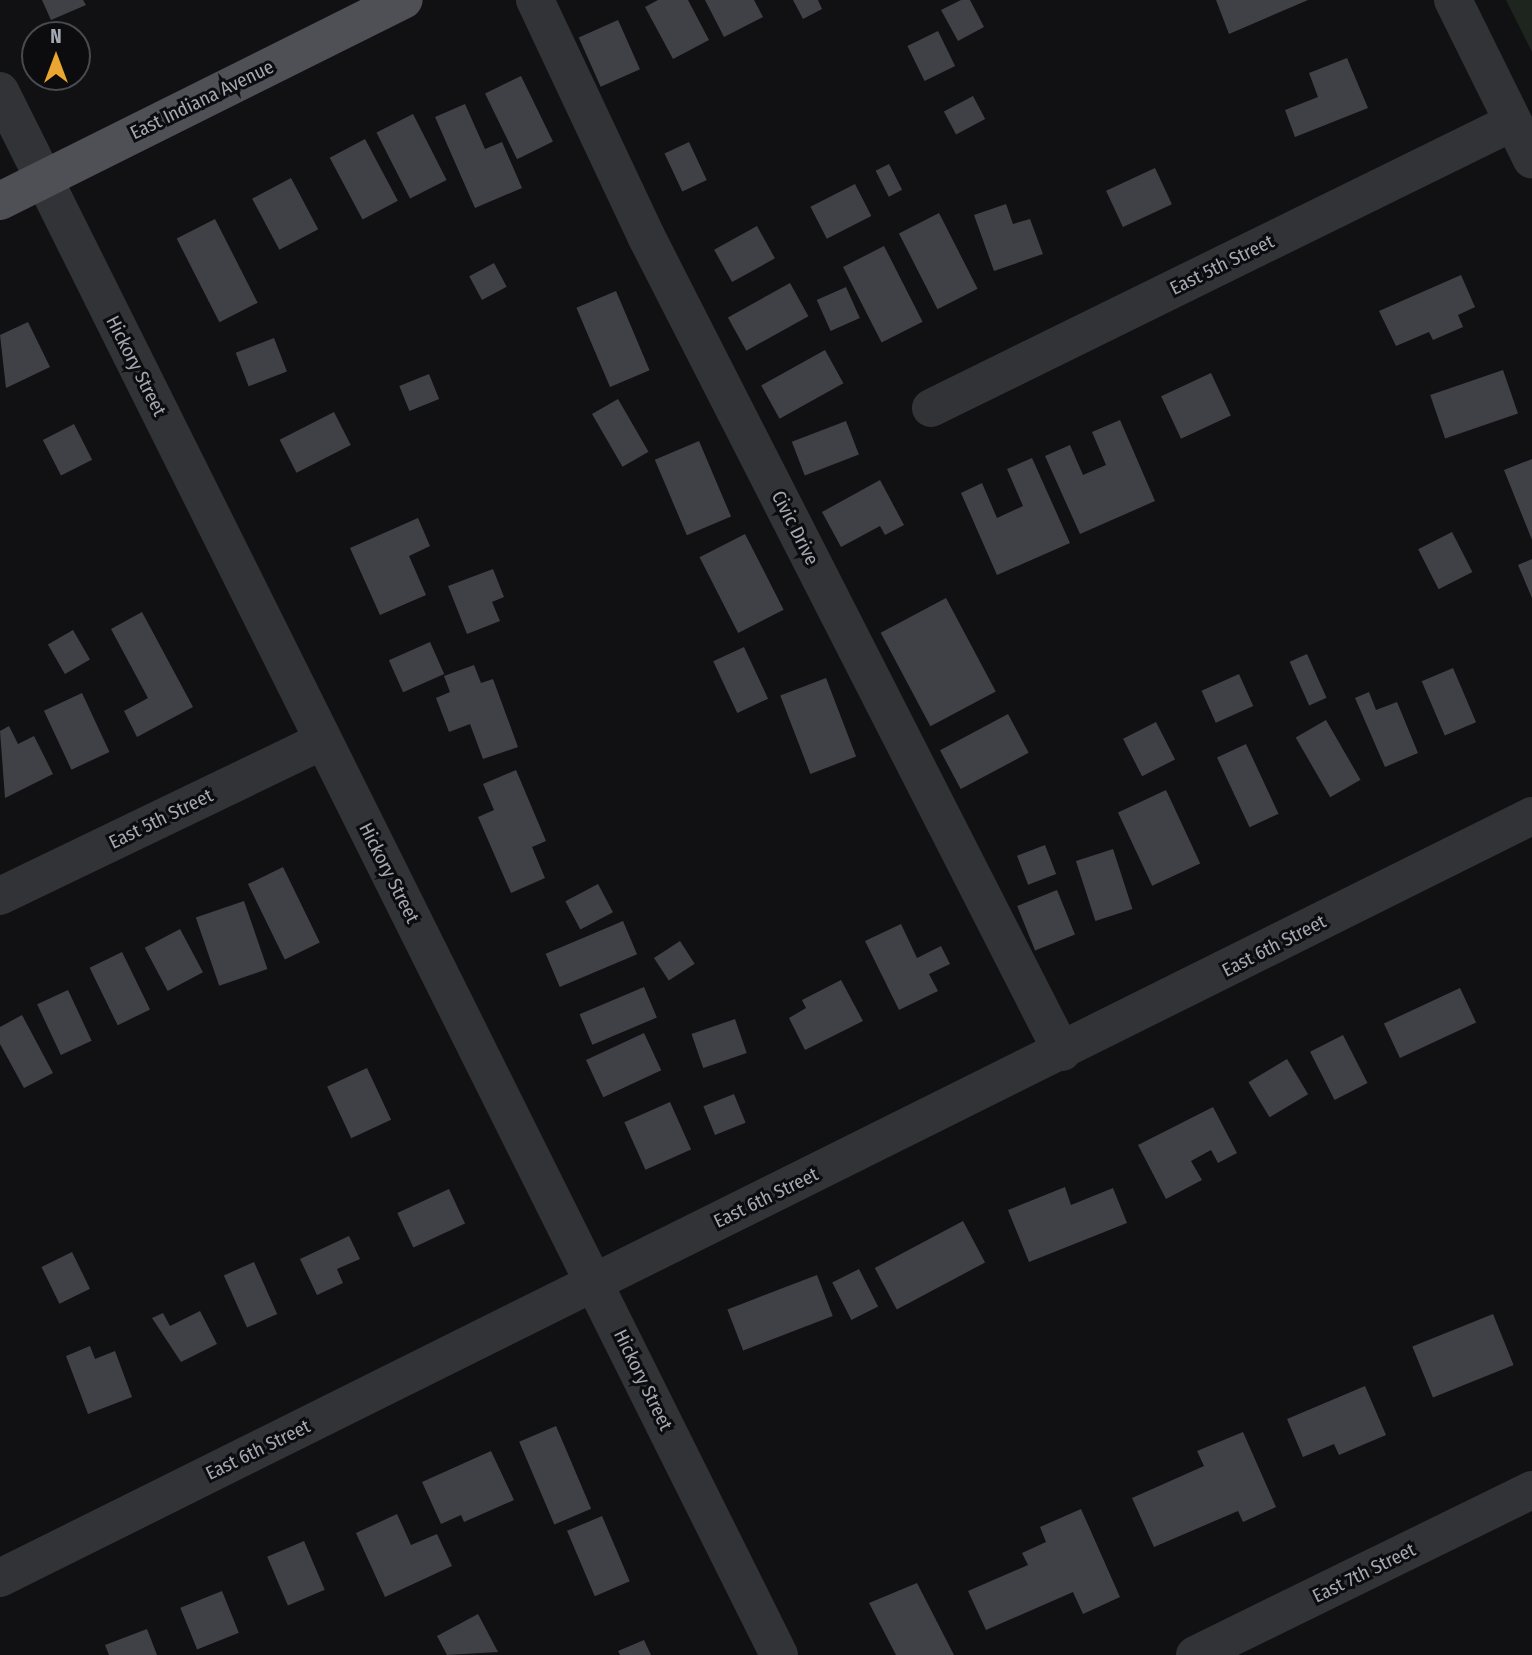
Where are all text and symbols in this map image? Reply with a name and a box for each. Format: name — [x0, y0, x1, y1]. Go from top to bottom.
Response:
north arrow — [21, 21, 91, 91]
text: N — [50, 25, 62, 48]
street label: East Indiana Avenue — [127, 55, 277, 145]
street label: East 5th Street — [1166, 230, 1278, 300]
street label: Hickory Street — [101, 312, 171, 420]
street label: Civic Drive — [767, 487, 823, 569]
street label: East 5th Street — [105, 784, 217, 854]
street label: Hickory Street — [354, 819, 424, 927]
street label: East 6th Street — [1218, 910, 1330, 982]
street label: East 6th Street — [710, 1163, 822, 1233]
street label: Hickory Street — [609, 1326, 677, 1434]
street label: East 6th Street — [202, 1415, 314, 1485]
street label: East 7th Street — [1309, 1538, 1419, 1608]

